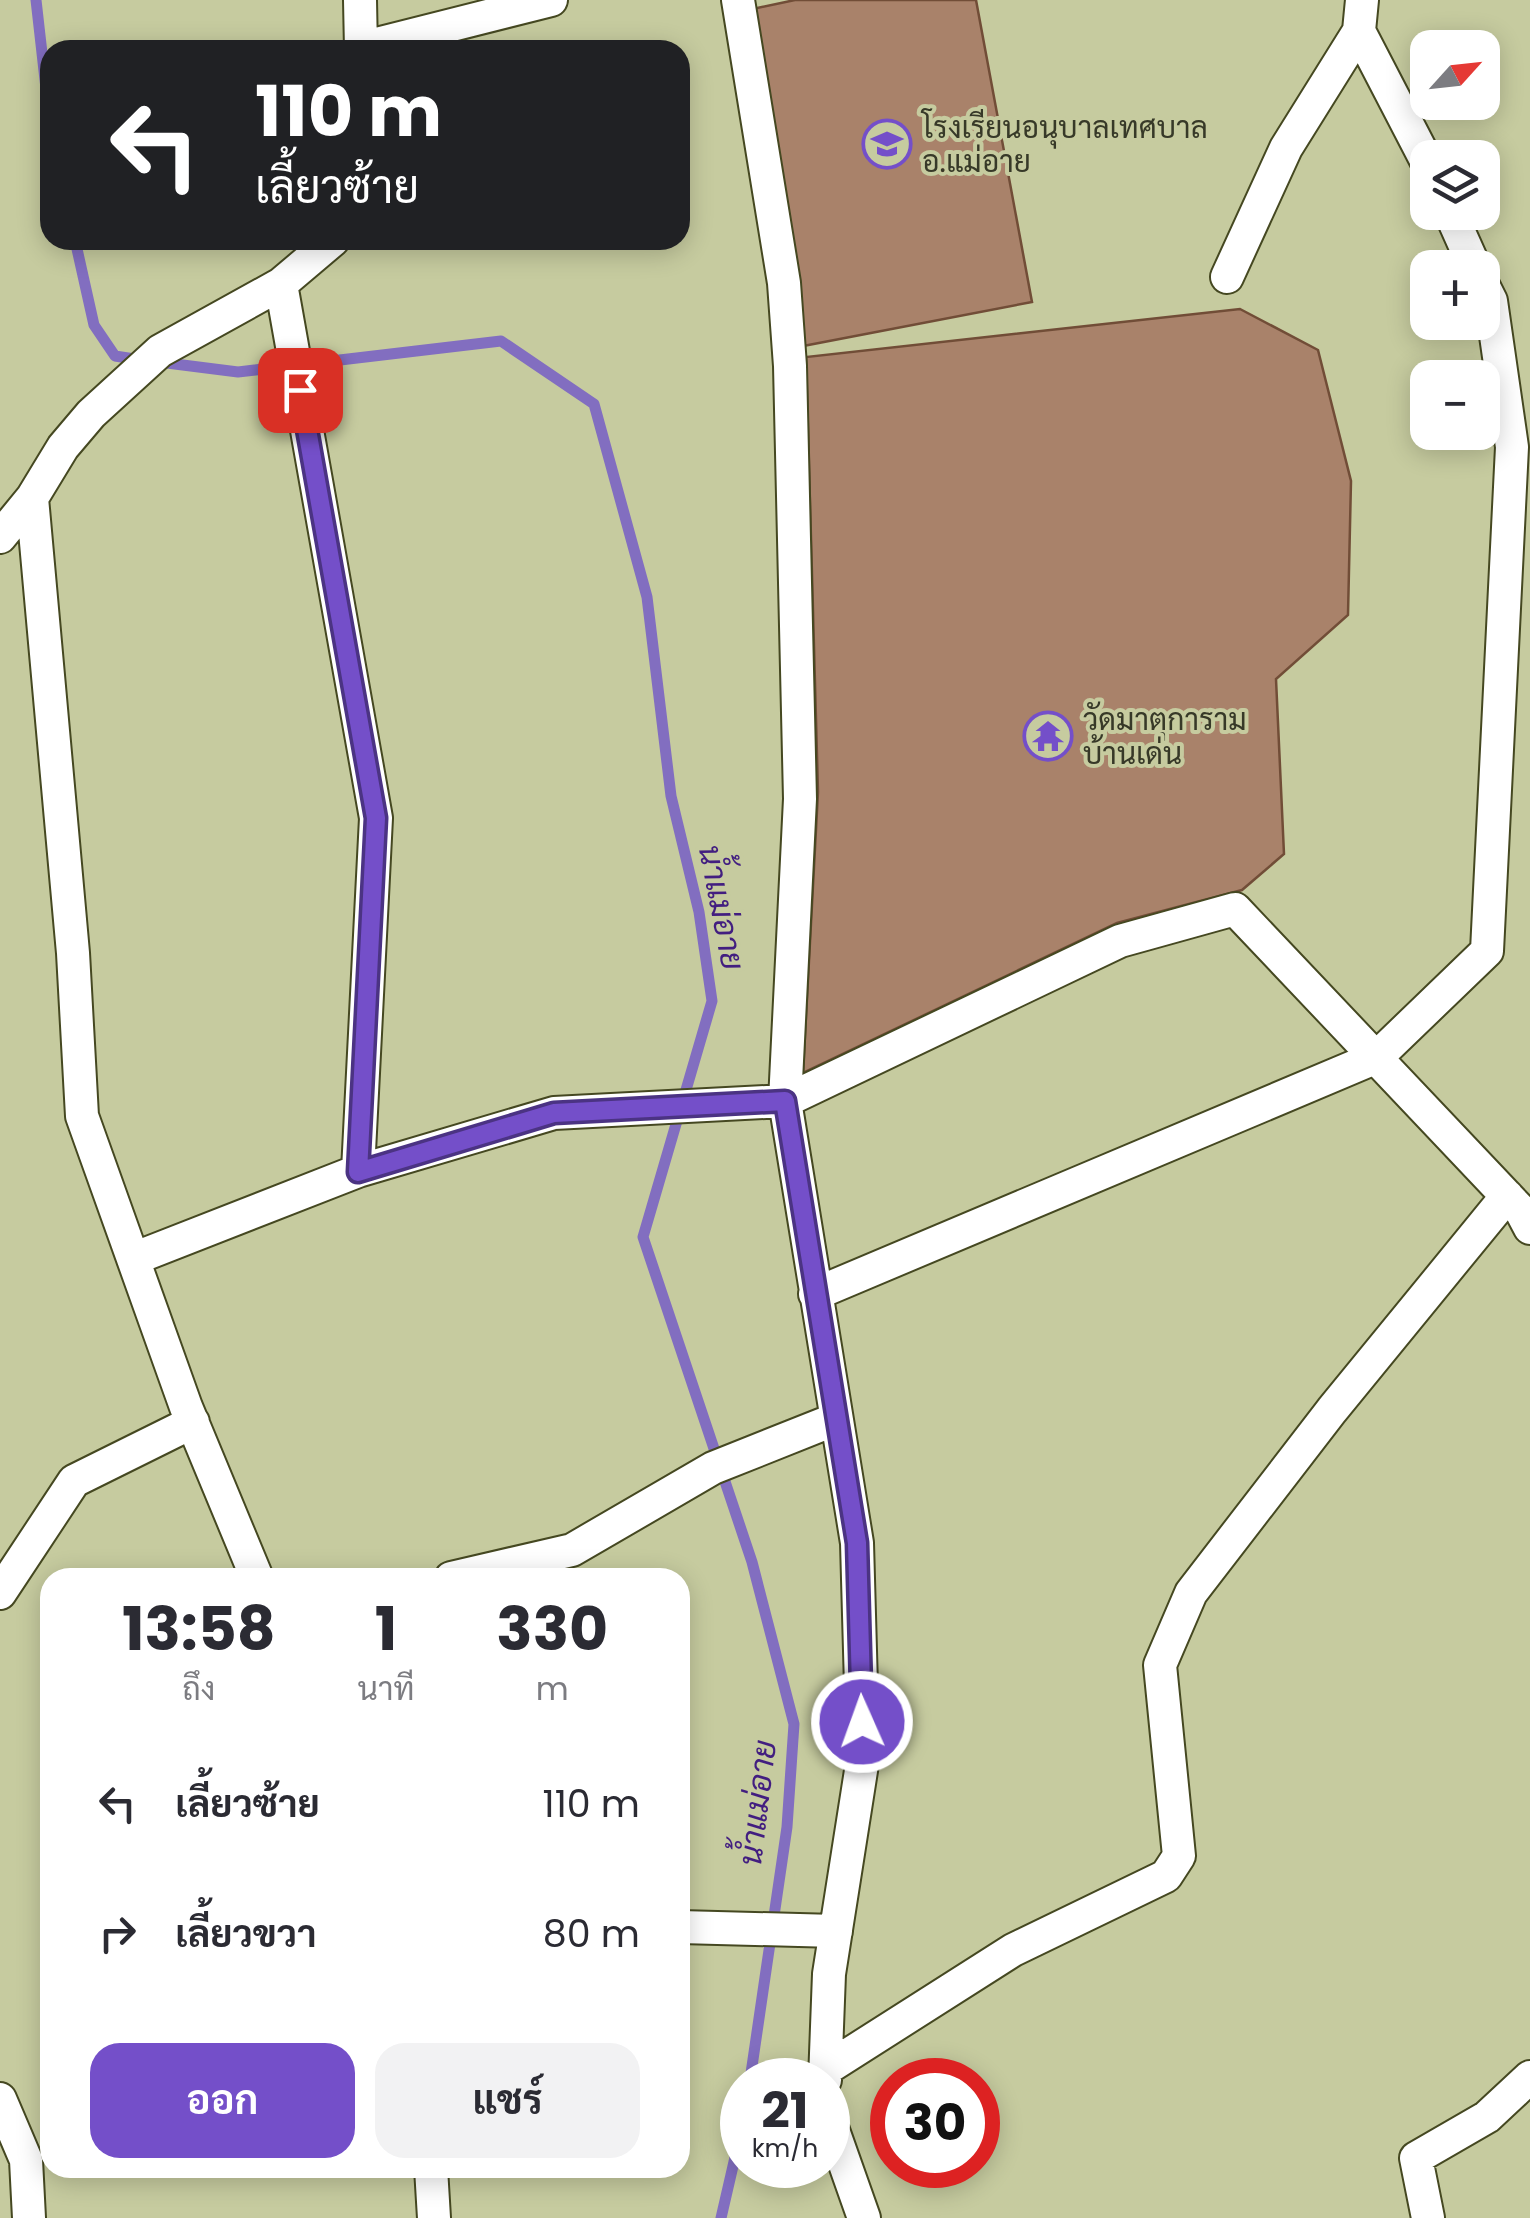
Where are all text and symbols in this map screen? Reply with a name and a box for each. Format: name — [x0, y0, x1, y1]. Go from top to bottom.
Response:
north arrow — [1410, 30, 1500, 120]
map controls — [1410, 30, 1500, 450]
text: 110 m — [255, 62, 442, 161]
icon: left — [90, 80, 220, 210]
place label: โรงเรียนอนุบาลเทศบาล อ.แม่อาย — [920, 106, 1208, 183]
school or university icon: โรงเรียนอนุบาลเทศบาล อ.แม่อาย — [861, 118, 913, 170]
button: layers — [1410, 140, 1500, 230]
text: เลี้ยวซ้าย — [255, 156, 419, 219]
button: + — [1410, 250, 1500, 340]
pin — [258, 348, 343, 433]
button: − — [1410, 360, 1500, 450]
icon: arrive — [273, 363, 328, 418]
place label: วัดมาตุการาม บ้านเด่น — [1083, 698, 1247, 775]
temple icon: วัดมาตุการาม บ้านเด่น — [1022, 710, 1074, 762]
water label: น้ำแม่อาย — [688, 839, 762, 973]
text: 13:58 — [122, 1587, 276, 1671]
text: 1 — [375, 1587, 397, 1671]
text: 330 — [496, 1587, 608, 1671]
text: ถึง — [182, 1666, 215, 1711]
text: นาที — [358, 1666, 414, 1711]
text: m — [536, 1666, 569, 1711]
position arrow — [810, 1670, 914, 1774]
water label: น้ำแม่อาย — [721, 1737, 787, 1869]
icon: left — [90, 1776, 145, 1831]
text: เลี้ยวซ้าย — [175, 1777, 320, 1830]
text: 110 m — [543, 1777, 640, 1830]
icon: right — [90, 1906, 145, 1961]
text: เลี้ยวขวา — [175, 1907, 317, 1960]
text: 80 m — [543, 1907, 640, 1960]
button: ออก — [90, 2043, 355, 2158]
button: แชร์ — [375, 2043, 640, 2158]
speed limit sign: 30 — [870, 2058, 1000, 2188]
text: 21 — [761, 2075, 809, 2146]
text: km/h — [752, 2131, 818, 2166]

